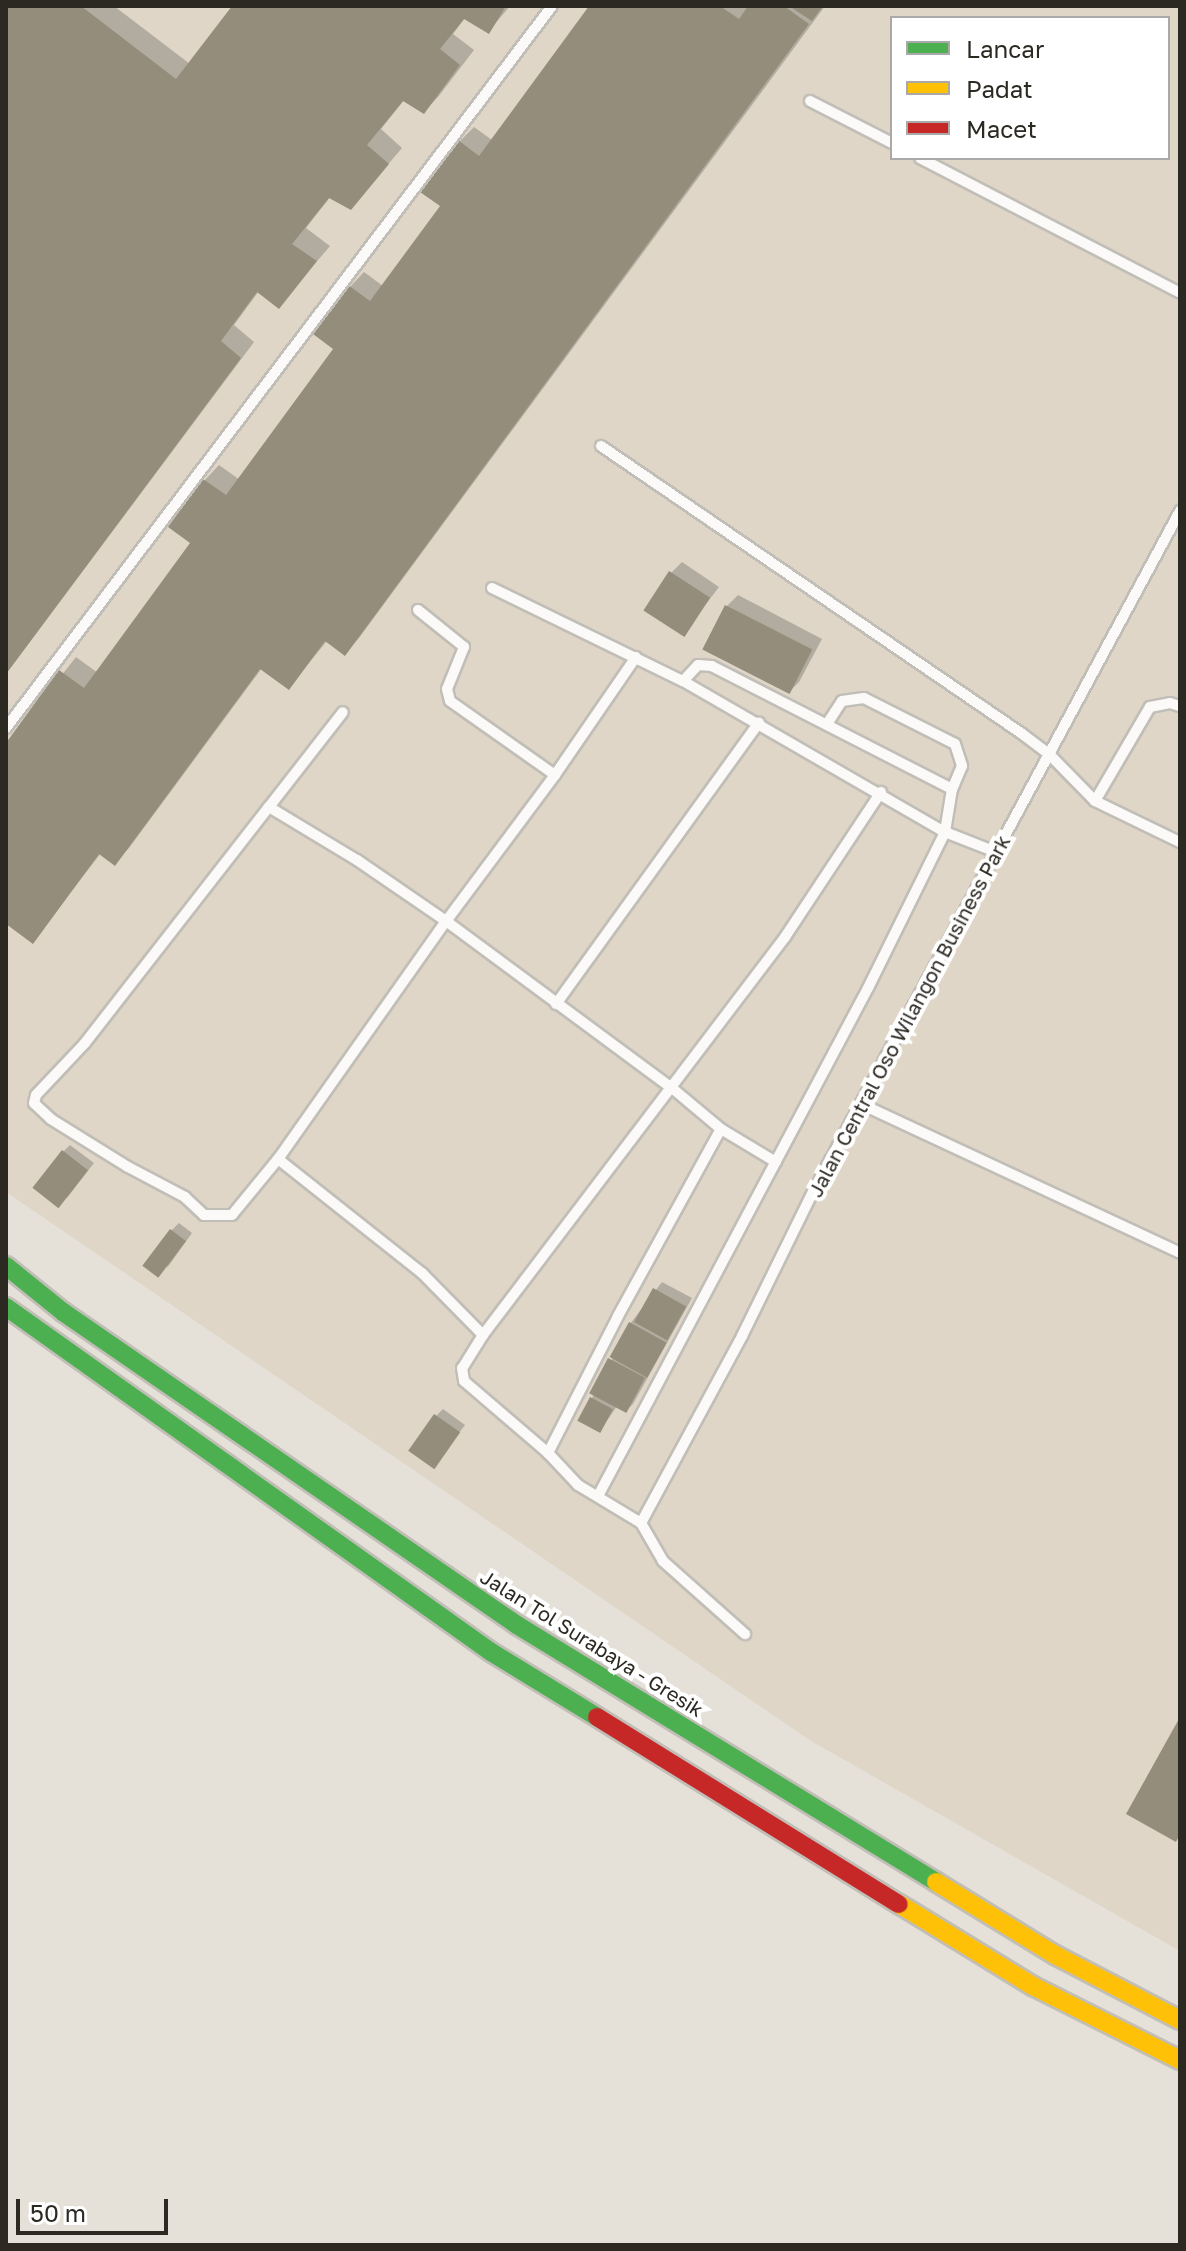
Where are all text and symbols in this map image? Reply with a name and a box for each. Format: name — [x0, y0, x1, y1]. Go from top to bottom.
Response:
legend — [890, 16, 1170, 160]
text: Lancar — [966, 34, 1044, 63]
text: Padat — [966, 74, 1033, 103]
text: Macet — [966, 114, 1037, 143]
street label: Jalan Central Oso Wilangon Business Park — [803, 831, 1015, 1201]
street label: Jalan Tol Surabaya - Gresik — [476, 1564, 708, 1722]
scale bar — [20, 2183, 172, 2233]
text: 50 m — [30, 2198, 86, 2227]

